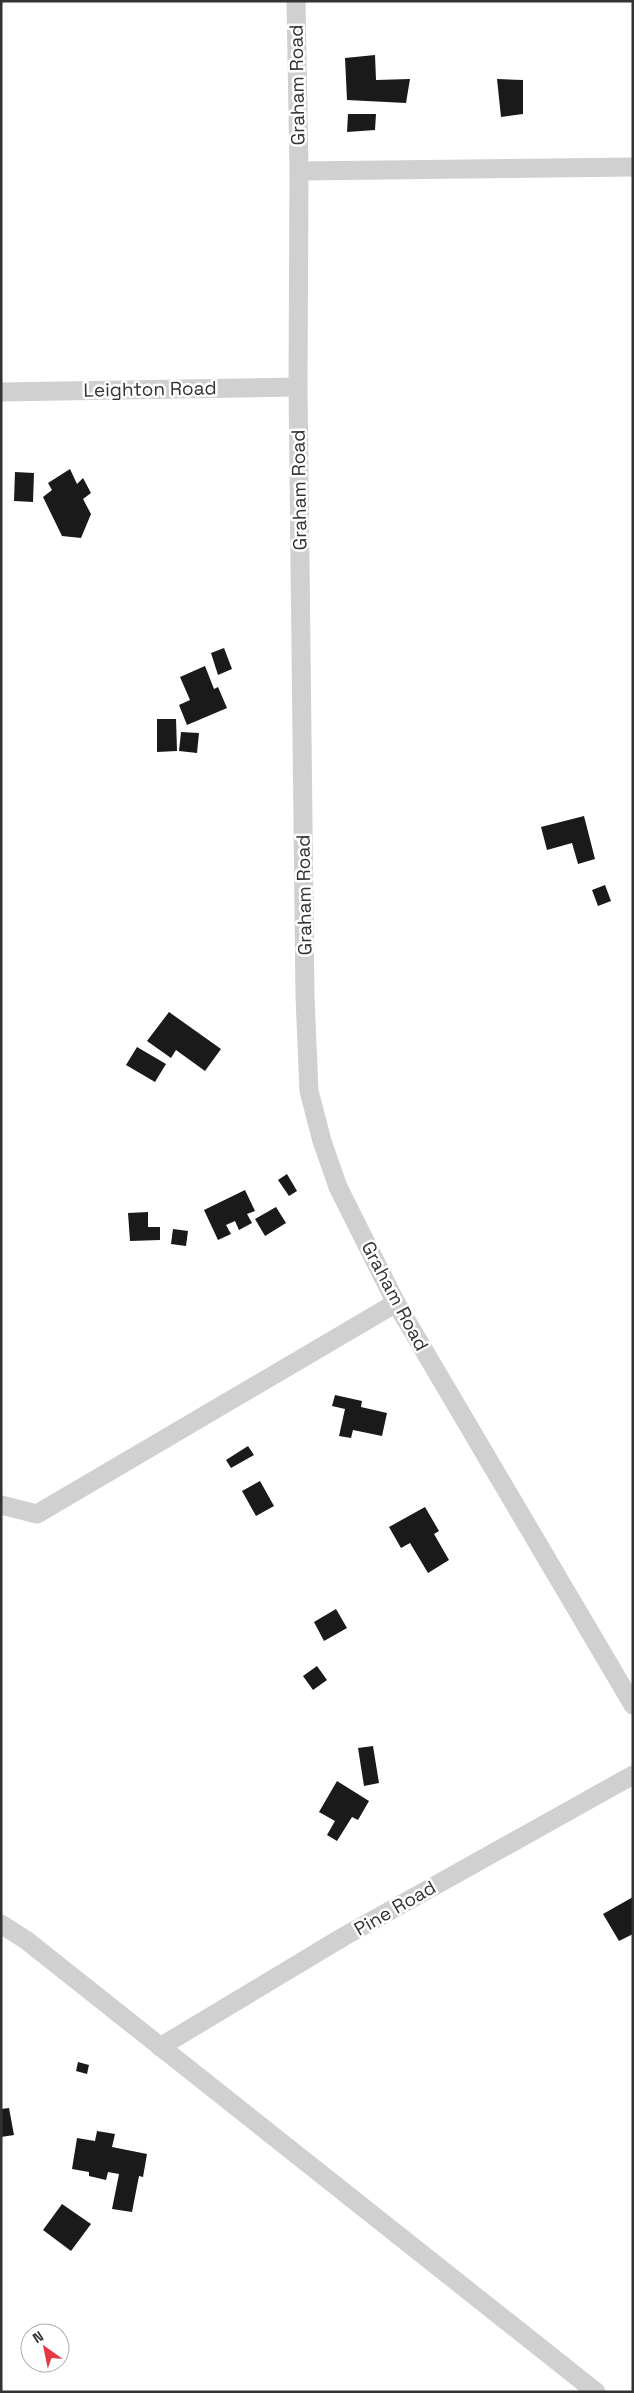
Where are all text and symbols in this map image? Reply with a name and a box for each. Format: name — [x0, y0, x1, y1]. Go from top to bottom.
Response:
street label: Graham Road — [283, 24, 311, 146]
street label: Leighton Road — [83, 375, 217, 403]
street label: Graham Road — [285, 429, 313, 551]
street label: Graham Road — [290, 834, 318, 956]
street label: Graham Road — [356, 1237, 434, 1355]
street label: Pine Road — [350, 1875, 440, 1941]
north arrow — [20, 2323, 70, 2373]
text: N — [29, 2327, 47, 2347]

